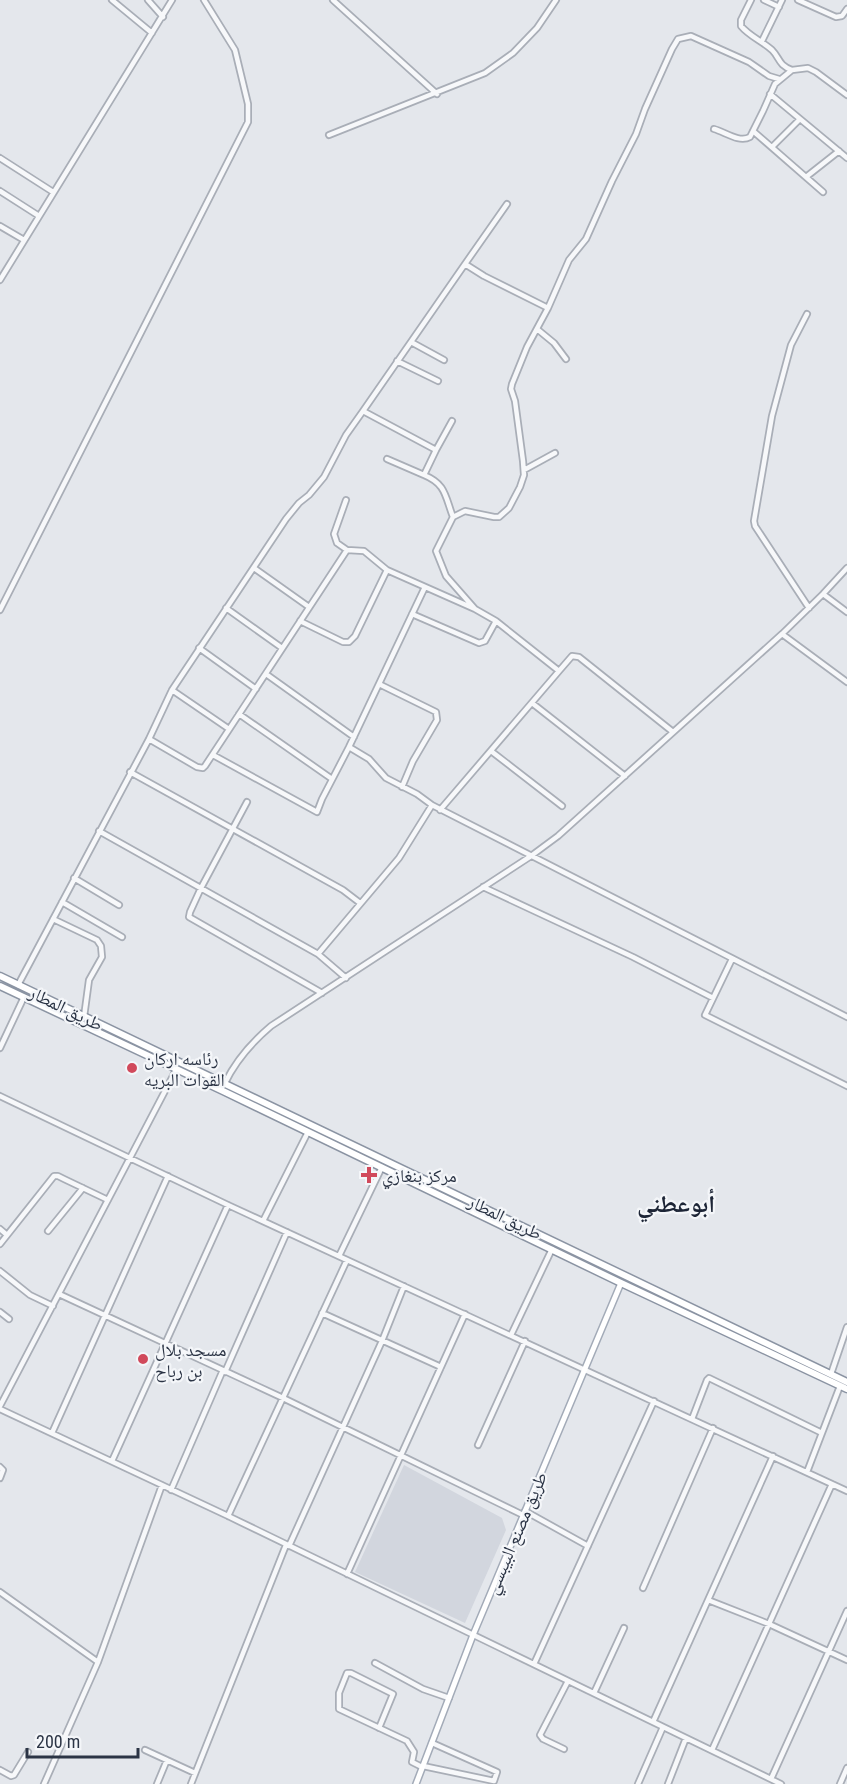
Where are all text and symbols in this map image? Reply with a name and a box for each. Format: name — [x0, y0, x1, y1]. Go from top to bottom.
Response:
street label: طريق المطار — [24, 981, 106, 1036]
place label: رئاسه اركان القوات البريه — [144, 1048, 225, 1090]
marker: رئاسه اركان القوات البريه — [125, 1061, 139, 1075]
place label: مركز بنغازي — [382, 1165, 457, 1190]
marker: مركز بنغازي — [360, 1166, 378, 1184]
district label: أبوعطني — [637, 1188, 715, 1223]
street label: طريق المطار — [463, 1190, 545, 1245]
place label: مسجد بلال بن رباح — [155, 1339, 226, 1383]
marker: مسجد بلال بن رباح — [136, 1352, 150, 1366]
street label: طريق مصنع البيبسي — [481, 1469, 555, 1599]
scale bar — [27, 1721, 138, 1759]
text: 200 m — [36, 1731, 80, 1752]

